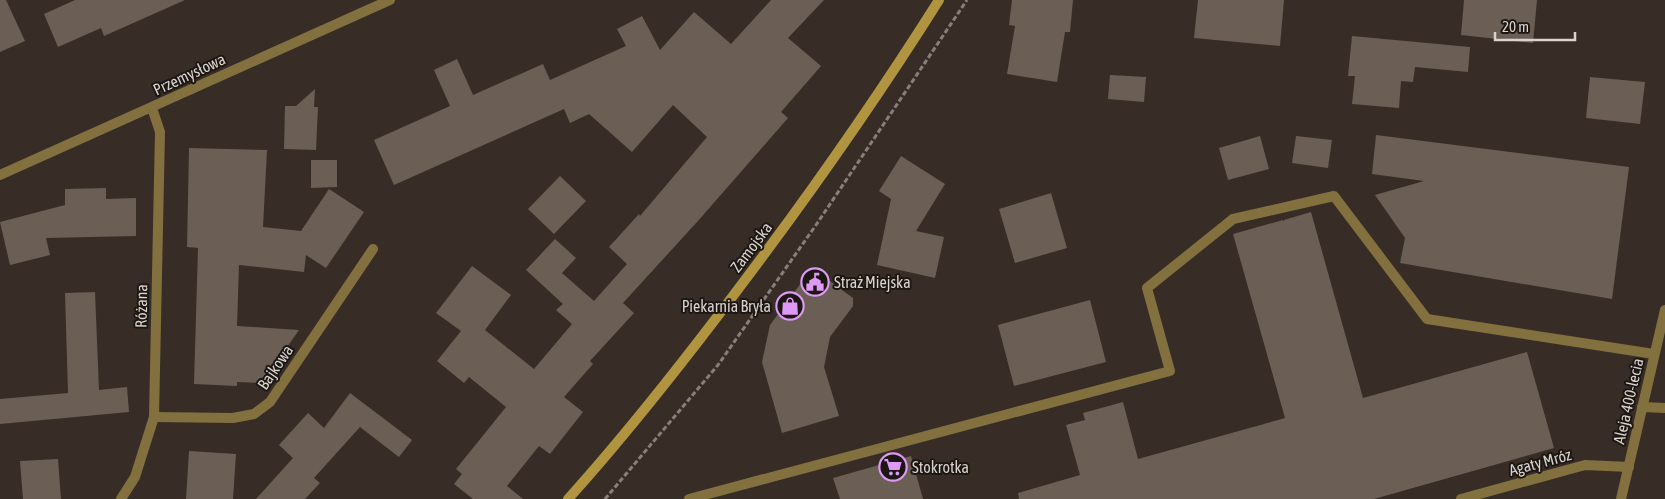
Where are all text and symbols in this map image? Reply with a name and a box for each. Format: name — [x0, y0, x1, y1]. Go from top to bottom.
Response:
scale bar — [1495, 10, 1575, 42]
text: 20 m — [1502, 18, 1529, 35]
street label: Przemysłowa — [150, 49, 228, 99]
street label: Zamojska — [727, 219, 776, 276]
public building icon: Straż Miejska — [800, 267, 830, 297]
place label: Straż Miejska — [834, 273, 911, 292]
street label: Różana — [132, 284, 150, 328]
shop icon: Piekarnia Bryła — [775, 291, 805, 321]
place label: Piekarnia Bryła — [682, 297, 771, 316]
street label: Bajkowa — [254, 341, 297, 393]
street label: Aleja 400-lecia — [1609, 356, 1648, 446]
street label: Agaty Mróz — [1507, 445, 1574, 480]
supermarket icon: Stokrotka — [878, 452, 908, 482]
place label: Stokrotka — [912, 458, 969, 476]

